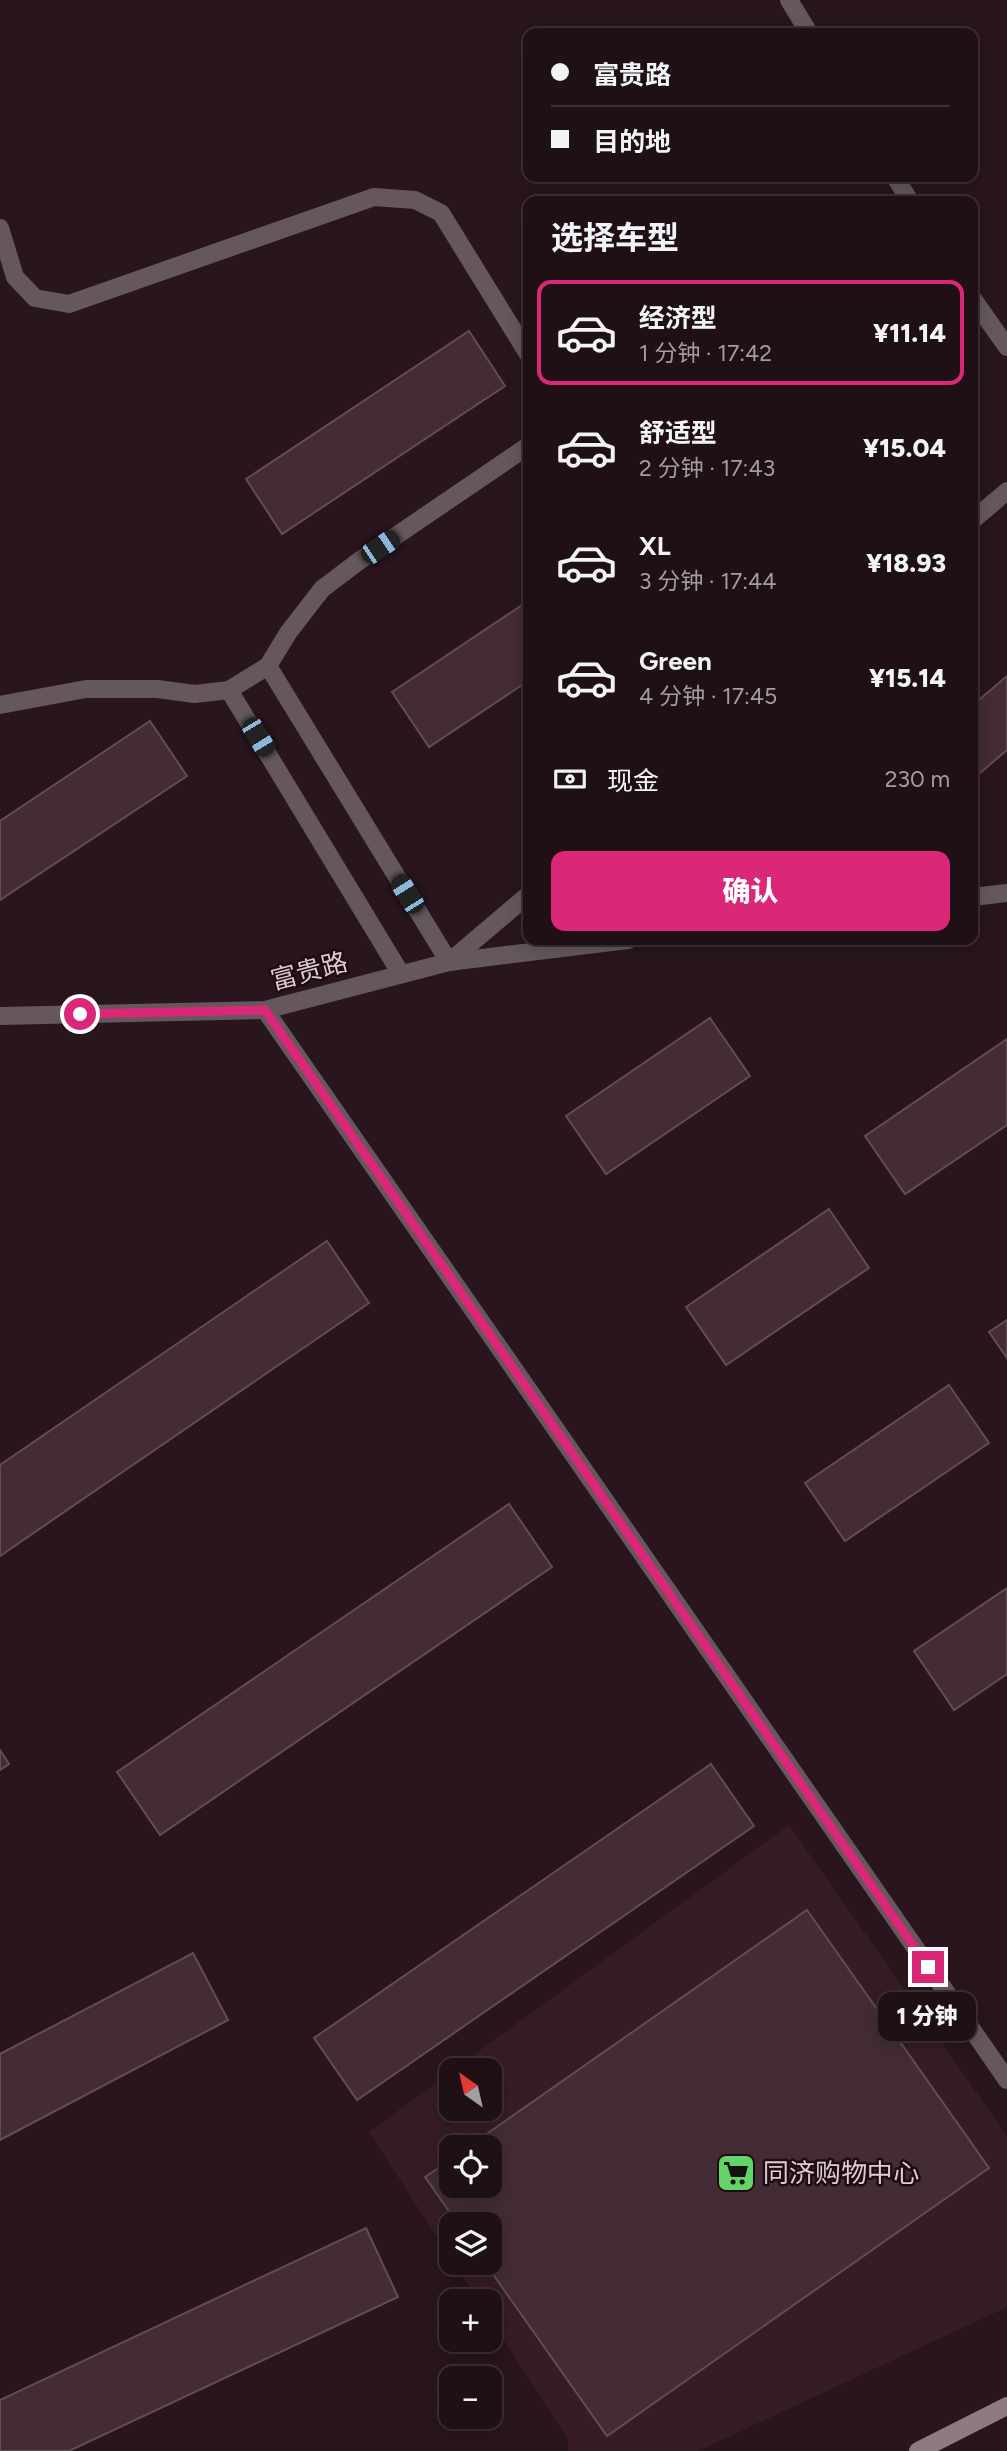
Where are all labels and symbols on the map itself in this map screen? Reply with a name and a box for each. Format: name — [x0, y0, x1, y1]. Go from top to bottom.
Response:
car — [357, 527, 404, 567]
car — [239, 714, 278, 760]
car — [387, 871, 428, 917]
street label: 富贵路 — [267, 945, 351, 997]
route start — [64, 998, 96, 1030]
route end — [912, 1951, 944, 1983]
callout: 1 分钟 — [879, 1992, 977, 2040]
north arrow — [439, 2058, 502, 2121]
supermarket icon: 同济购物中心 — [715, 2152, 757, 2194]
place label: 同济购物中心 — [763, 2157, 919, 2189]

